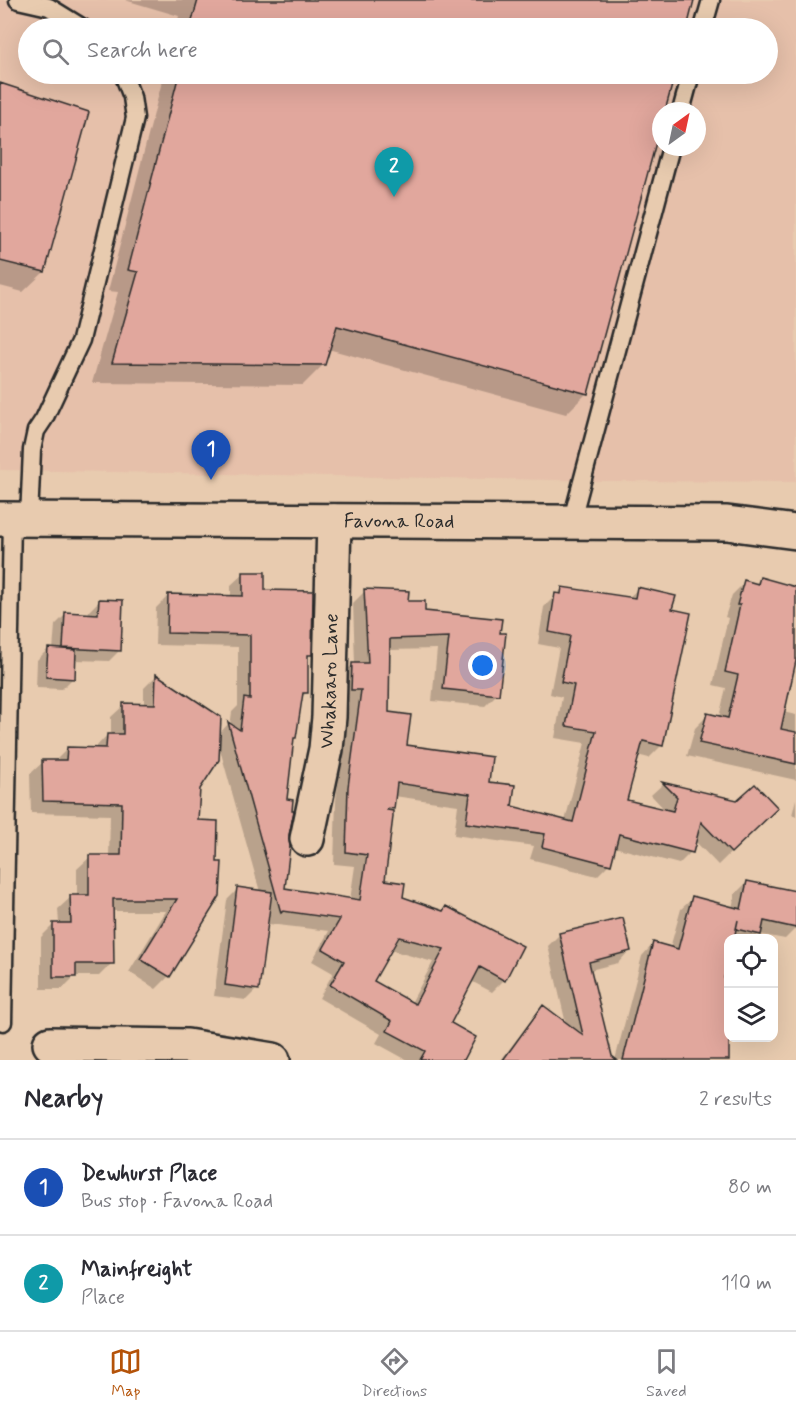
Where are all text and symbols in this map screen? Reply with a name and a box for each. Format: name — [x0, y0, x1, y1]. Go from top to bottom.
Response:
search box — [18, 18, 778, 84]
icon: search — [39, 35, 72, 68]
text: Search here — [87, 37, 198, 65]
north arrow — [652, 102, 706, 156]
pin: 2 — [374, 148, 414, 197]
pin: 1 — [192, 430, 230, 480]
street label: Favona Road — [344, 507, 454, 535]
street label: Whakaaro Lane — [313, 613, 345, 750]
your location — [468, 651, 497, 680]
map controls — [724, 934, 778, 1042]
button: locate — [724, 934, 778, 988]
button: layers — [724, 988, 778, 1042]
text: Nearby — [24, 1082, 103, 1116]
text: 2 results — [699, 1086, 772, 1113]
text: Dewhurst Place — [81, 1160, 217, 1188]
text: 1 — [39, 1174, 48, 1201]
text: 80 m — [728, 1174, 772, 1201]
text: Bus stop · Favona Road — [81, 1188, 273, 1215]
text: Mainfreight — [81, 1256, 192, 1284]
text: 2 — [39, 1270, 48, 1297]
text: 110 m — [721, 1270, 772, 1297]
text: Place — [81, 1284, 125, 1311]
tab: Map — [109, 1345, 142, 1402]
tab: Directions — [361, 1345, 427, 1402]
tab: Saved — [646, 1345, 687, 1402]

